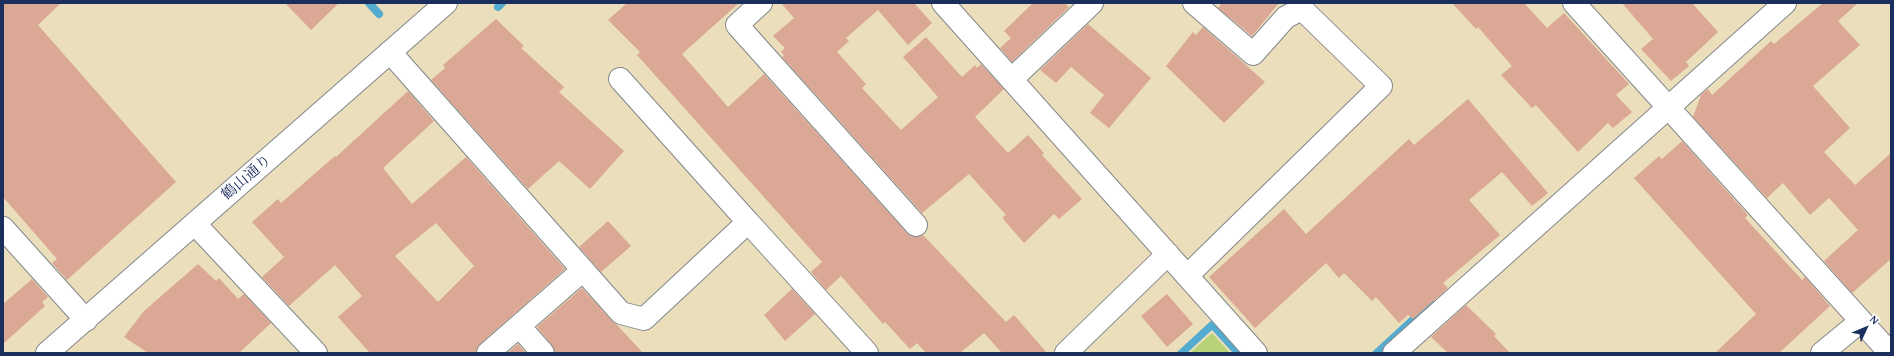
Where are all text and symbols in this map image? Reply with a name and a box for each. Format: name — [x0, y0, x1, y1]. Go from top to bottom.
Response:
street label: 鶴山通り — [218, 152, 276, 204]
north arrow — [1846, 308, 1886, 348]
text: N — [1866, 311, 1883, 328]

